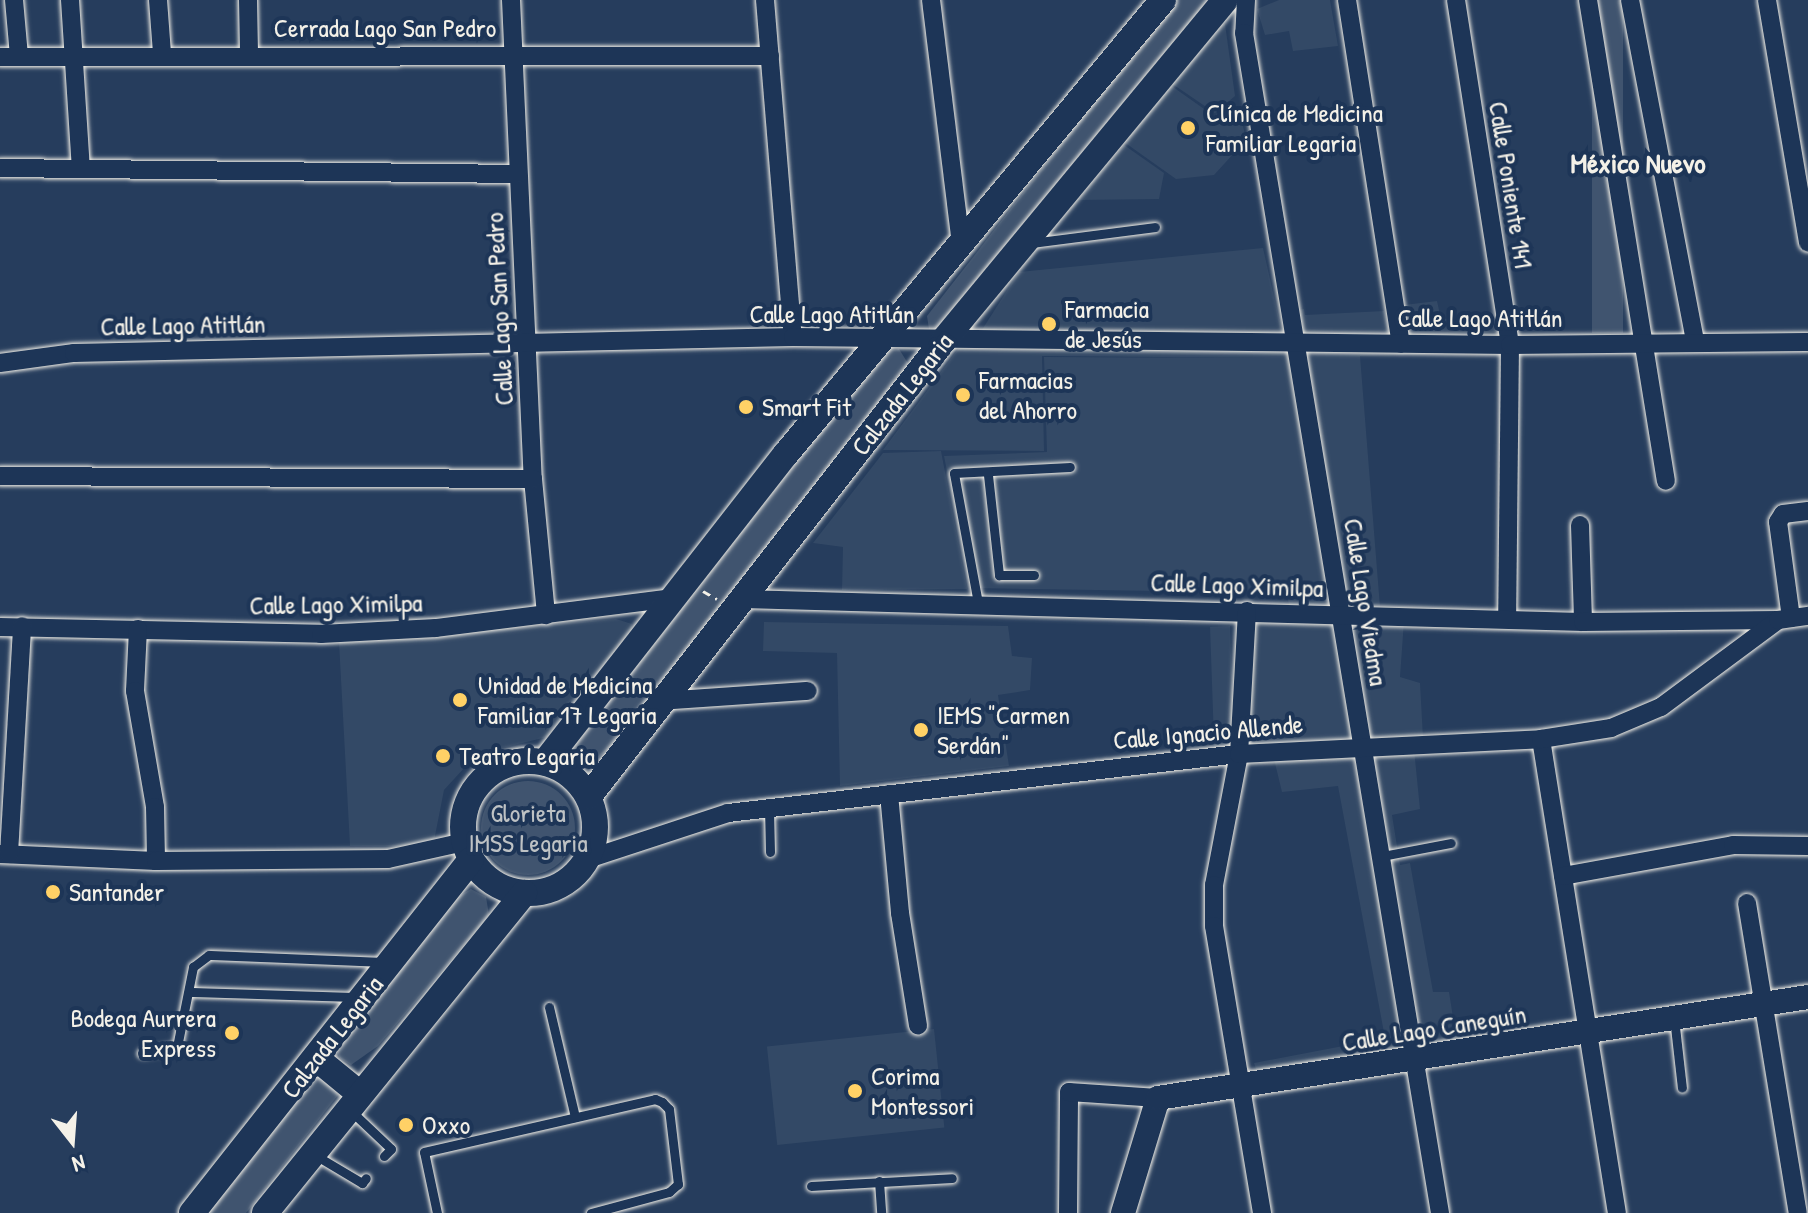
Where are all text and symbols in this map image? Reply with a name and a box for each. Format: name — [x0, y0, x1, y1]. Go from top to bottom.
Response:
street label: Cerrada Lago San Pedro — [274, 12, 496, 44]
place label: Clínica de Medicina Familiar Legaria — [1206, 97, 1383, 158]
street label: Calle Poniente 141 — [1482, 99, 1540, 271]
marker: Clínica de Medicina Familiar Legaria — [1177, 117, 1199, 139]
district label: México Nuevo — [1571, 146, 1705, 180]
street label: Calle Lago San Pedro — [478, 212, 520, 406]
place label: Farmacia de Jesús — [1065, 293, 1149, 354]
street label: Calle Lago Atitlán — [749, 298, 915, 330]
street label: Calle Lago Atitlán — [1397, 302, 1563, 334]
street label: Calle Lago Atitlán — [100, 308, 266, 342]
marker: Farmacia de Jesús — [1040, 315, 1058, 333]
street label: Calzada Legaria — [845, 327, 959, 461]
place label: Farmacias del Ahorro — [979, 364, 1077, 426]
marker: Farmacias del Ahorro — [954, 386, 972, 404]
place label: Smart Fit — [762, 391, 851, 423]
marker: Smart Fit — [737, 398, 755, 416]
street label: Calle Lago Viedma — [1337, 516, 1395, 688]
street label: Calle Lago Ximilpa — [1150, 566, 1324, 604]
street label: Calle Lago Ximilpa — [249, 587, 423, 621]
place label: Unidad de Medicina Familiar 17 Legaria — [478, 669, 656, 730]
marker: Unidad de Medicina Familiar 17 Legaria — [449, 689, 471, 711]
place label: IEMS "Carmen Serdán" — [937, 699, 1070, 760]
street label: Calle Ignacio Allende — [1112, 708, 1304, 756]
marker: IEMS "Carmen Serdán" — [912, 721, 930, 739]
place label: Teatro Legaria — [459, 740, 595, 772]
marker: Teatro Legaria — [434, 747, 452, 765]
park label: Glorieta IMSS Legaria — [468, 797, 588, 858]
place label: Santander — [69, 876, 164, 908]
marker: Santander — [44, 883, 62, 901]
street label: Calzada Legaria — [275, 970, 389, 1104]
street label: Calle Lago Caneguín — [1340, 998, 1528, 1058]
place label: Bodega Aurrera Express — [70, 1002, 216, 1064]
marker: Bodega Aurrera Express — [223, 1024, 241, 1042]
place label: Corima Montessori — [871, 1060, 974, 1122]
marker: Corima Montessori — [846, 1082, 864, 1100]
north arrow — [32, 1101, 112, 1181]
place label: Oxxo — [422, 1109, 470, 1141]
marker: Oxxo — [397, 1116, 415, 1134]
text: N — [69, 1148, 89, 1180]

